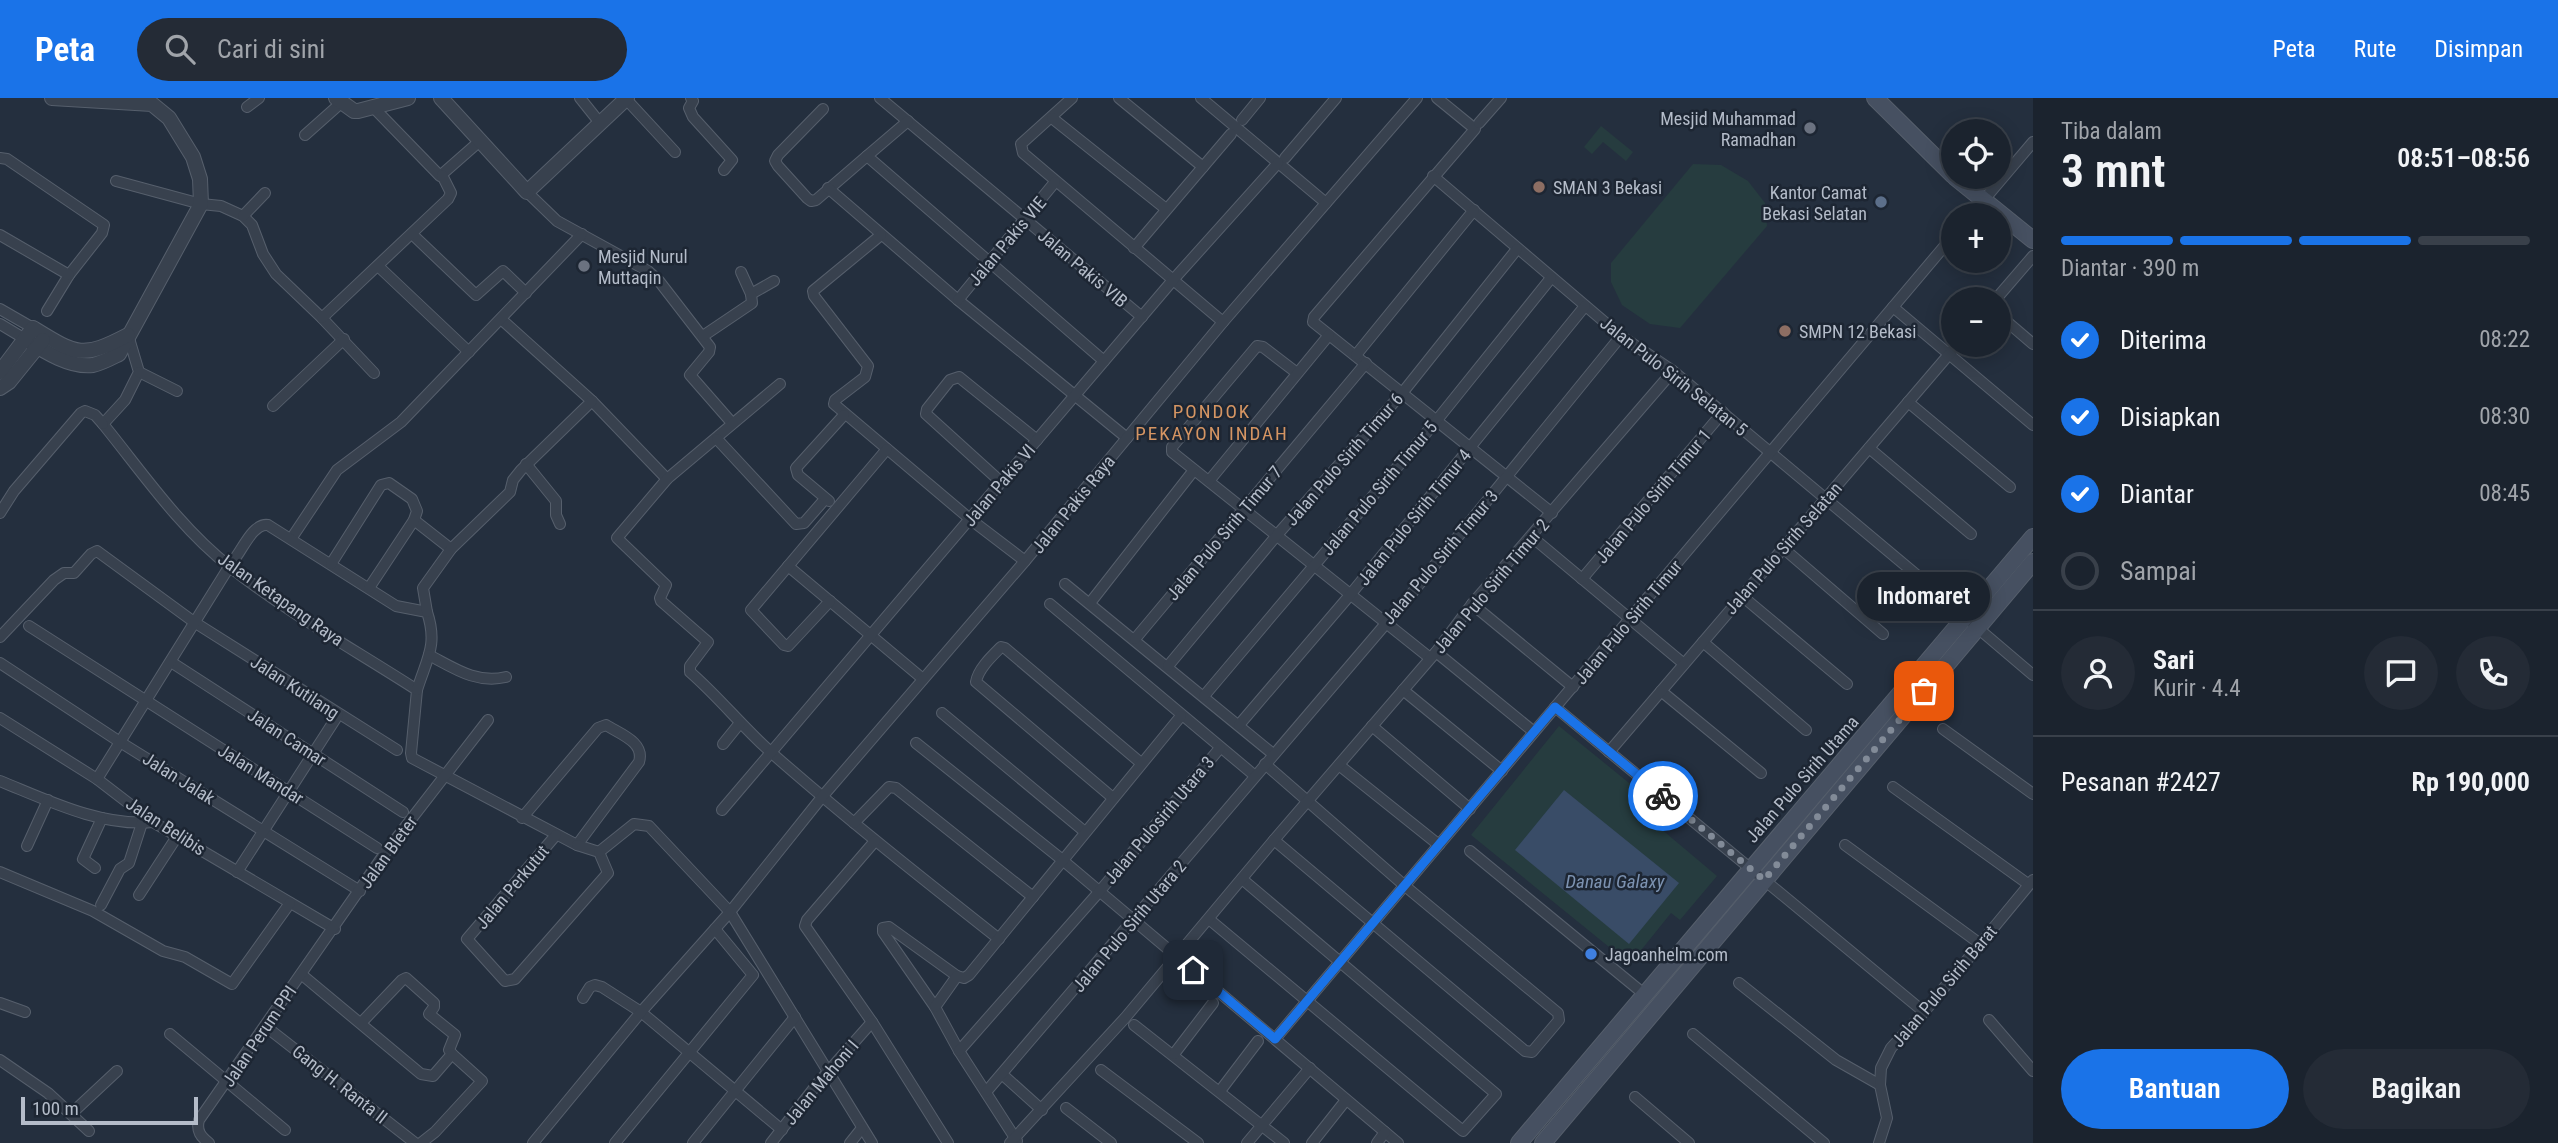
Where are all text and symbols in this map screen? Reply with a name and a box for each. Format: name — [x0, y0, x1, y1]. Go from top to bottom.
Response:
search box — [137, 18, 627, 81]
text: Peta — [35, 30, 95, 69]
icon: search — [161, 30, 199, 68]
text: Cari di sini — [217, 34, 325, 64]
text: Peta — [2273, 35, 2316, 63]
text: Rute — [2354, 35, 2396, 63]
text: Disimpan — [2434, 35, 2523, 63]
place label: Mesjid Muhammad Ramadhan — [1660, 108, 1796, 150]
text: Tiba dalam — [2061, 118, 2162, 145]
map controls — [1941, 119, 2011, 357]
button: locate — [1941, 119, 2011, 189]
marker: Mesjid Muhammad Ramadhan — [1802, 120, 1818, 136]
text: 08:51–08:56 — [2397, 143, 2530, 173]
text: 3 mnt — [2061, 144, 2166, 198]
place label: SMAN 3 Bekasi — [1553, 177, 1662, 198]
marker: SMAN 3 Bekasi — [1531, 179, 1547, 195]
place label: Kantor Camat Bekasi Selatan — [1762, 182, 1867, 224]
street label: Jalan Pakis VIE — [964, 192, 1050, 290]
marker: Kantor Camat Bekasi Selatan — [1873, 194, 1889, 210]
button: + — [1941, 203, 2011, 273]
street label: Jalan Pakis VIB — [1034, 224, 1132, 312]
place label: Mesjid Nurul Muttaqin — [598, 246, 688, 288]
text: Diantar · 390 m — [2061, 255, 2199, 282]
marker: Mesjid Nurul Muttaqin — [576, 258, 592, 274]
button: − — [1941, 287, 2011, 357]
street label: Jalan Pulo Sirih Selatan 5 — [1596, 312, 1752, 440]
place label: SMPN 12 Bekasi — [1799, 321, 1916, 342]
icon: check — [2061, 321, 2099, 359]
marker: SMPN 12 Bekasi — [1777, 323, 1793, 339]
text: Diterima — [2120, 325, 2207, 355]
text: 08:22 — [2479, 326, 2530, 353]
street label: Jalan Pulo Sirih Timur 6 — [1281, 388, 1407, 530]
icon: check — [2061, 398, 2099, 436]
district label: PONDOK PEKAYON INDAH — [1135, 400, 1289, 445]
text: Disiapkan — [2120, 402, 2221, 432]
text: 08:30 — [2479, 403, 2530, 430]
street label: Jalan Pulo Sirih Timur 5 — [1317, 417, 1441, 559]
street label: Jalan Pulo Sirih Timur 1 — [1591, 425, 1715, 567]
street label: Jalan Pakis VI — [959, 440, 1039, 530]
street label: Jalan Pulo Sirih Timur 4 — [1353, 445, 1475, 589]
street label: Jalan Pakis Raya — [1027, 451, 1119, 557]
street label: Jalan Pulo Sirih Timur 7 — [1162, 462, 1286, 604]
icon: check — [2061, 475, 2099, 513]
street label: Jalan Pulo Sirih Selatan — [1720, 478, 1846, 618]
text: Diantar — [2120, 479, 2194, 509]
text: 08:45 — [2479, 480, 2530, 507]
street label: Jalan Pulo Sirih Timur 3 — [1378, 486, 1502, 628]
street label: Jalan Pulo Sirih Timur 2 — [1429, 515, 1553, 657]
street label: Jalan Ketapang Raya — [214, 548, 348, 650]
street label: Jalan Pulo Sirih Timur — [1570, 555, 1686, 688]
text: Sampai — [2120, 556, 2197, 586]
callout: Indomaret — [1857, 572, 1990, 621]
text: Indomaret — [1877, 583, 1970, 610]
button: person — [2061, 636, 2135, 710]
button: chat — [2364, 636, 2438, 710]
button: phone — [2456, 636, 2530, 710]
text: Sari — [2153, 645, 2194, 675]
street label: Jalan Kutilang — [247, 651, 343, 723]
pin — [1894, 661, 1954, 721]
icon: bag — [1905, 672, 1943, 710]
text: Kurir · 4.4 — [2153, 675, 2241, 702]
street label: Jalan Camar — [244, 704, 331, 770]
street label: Jalan Pulo Sirih Utama — [1741, 711, 1863, 847]
street label: Jalan Mandar — [214, 739, 308, 809]
street label: Jalan Jalak — [139, 748, 219, 808]
street label: Jalan Pulosirih Utara 3 — [1099, 752, 1219, 888]
courier — [1628, 761, 1698, 831]
text: Pesanan #2427 — [2061, 767, 2221, 797]
text: Rp 190,000 — [2412, 767, 2530, 797]
icon: bike — [1644, 777, 1682, 815]
street label: Jalan Belibis — [122, 793, 210, 859]
street label: Jalan Bleter — [355, 811, 422, 892]
street label: Jalan Perkutut — [471, 841, 553, 933]
street label: Jalan Pulo Sirih Utara 2 — [1068, 856, 1190, 996]
water label: Danau Galaxy — [1566, 870, 1666, 893]
street label: Jalan Pulo Sirih Barat — [1887, 921, 2001, 1051]
pin — [1163, 940, 1223, 1000]
place label: Jagoanhelm.com — [1605, 944, 1728, 965]
marker: Jagoanhelm.com — [1583, 946, 1599, 962]
icon: home — [1174, 951, 1212, 989]
street label: Jalan Perum PPI — [217, 981, 301, 1091]
street label: Jalan Mahoni I — [779, 1035, 863, 1129]
street label: Gang H. Ranta II — [288, 1040, 392, 1128]
button: Bantuan — [2061, 1049, 2289, 1129]
button: Bagikan — [2303, 1049, 2530, 1129]
scale bar — [21, 1094, 198, 1126]
text: 100 m — [32, 1097, 79, 1120]

